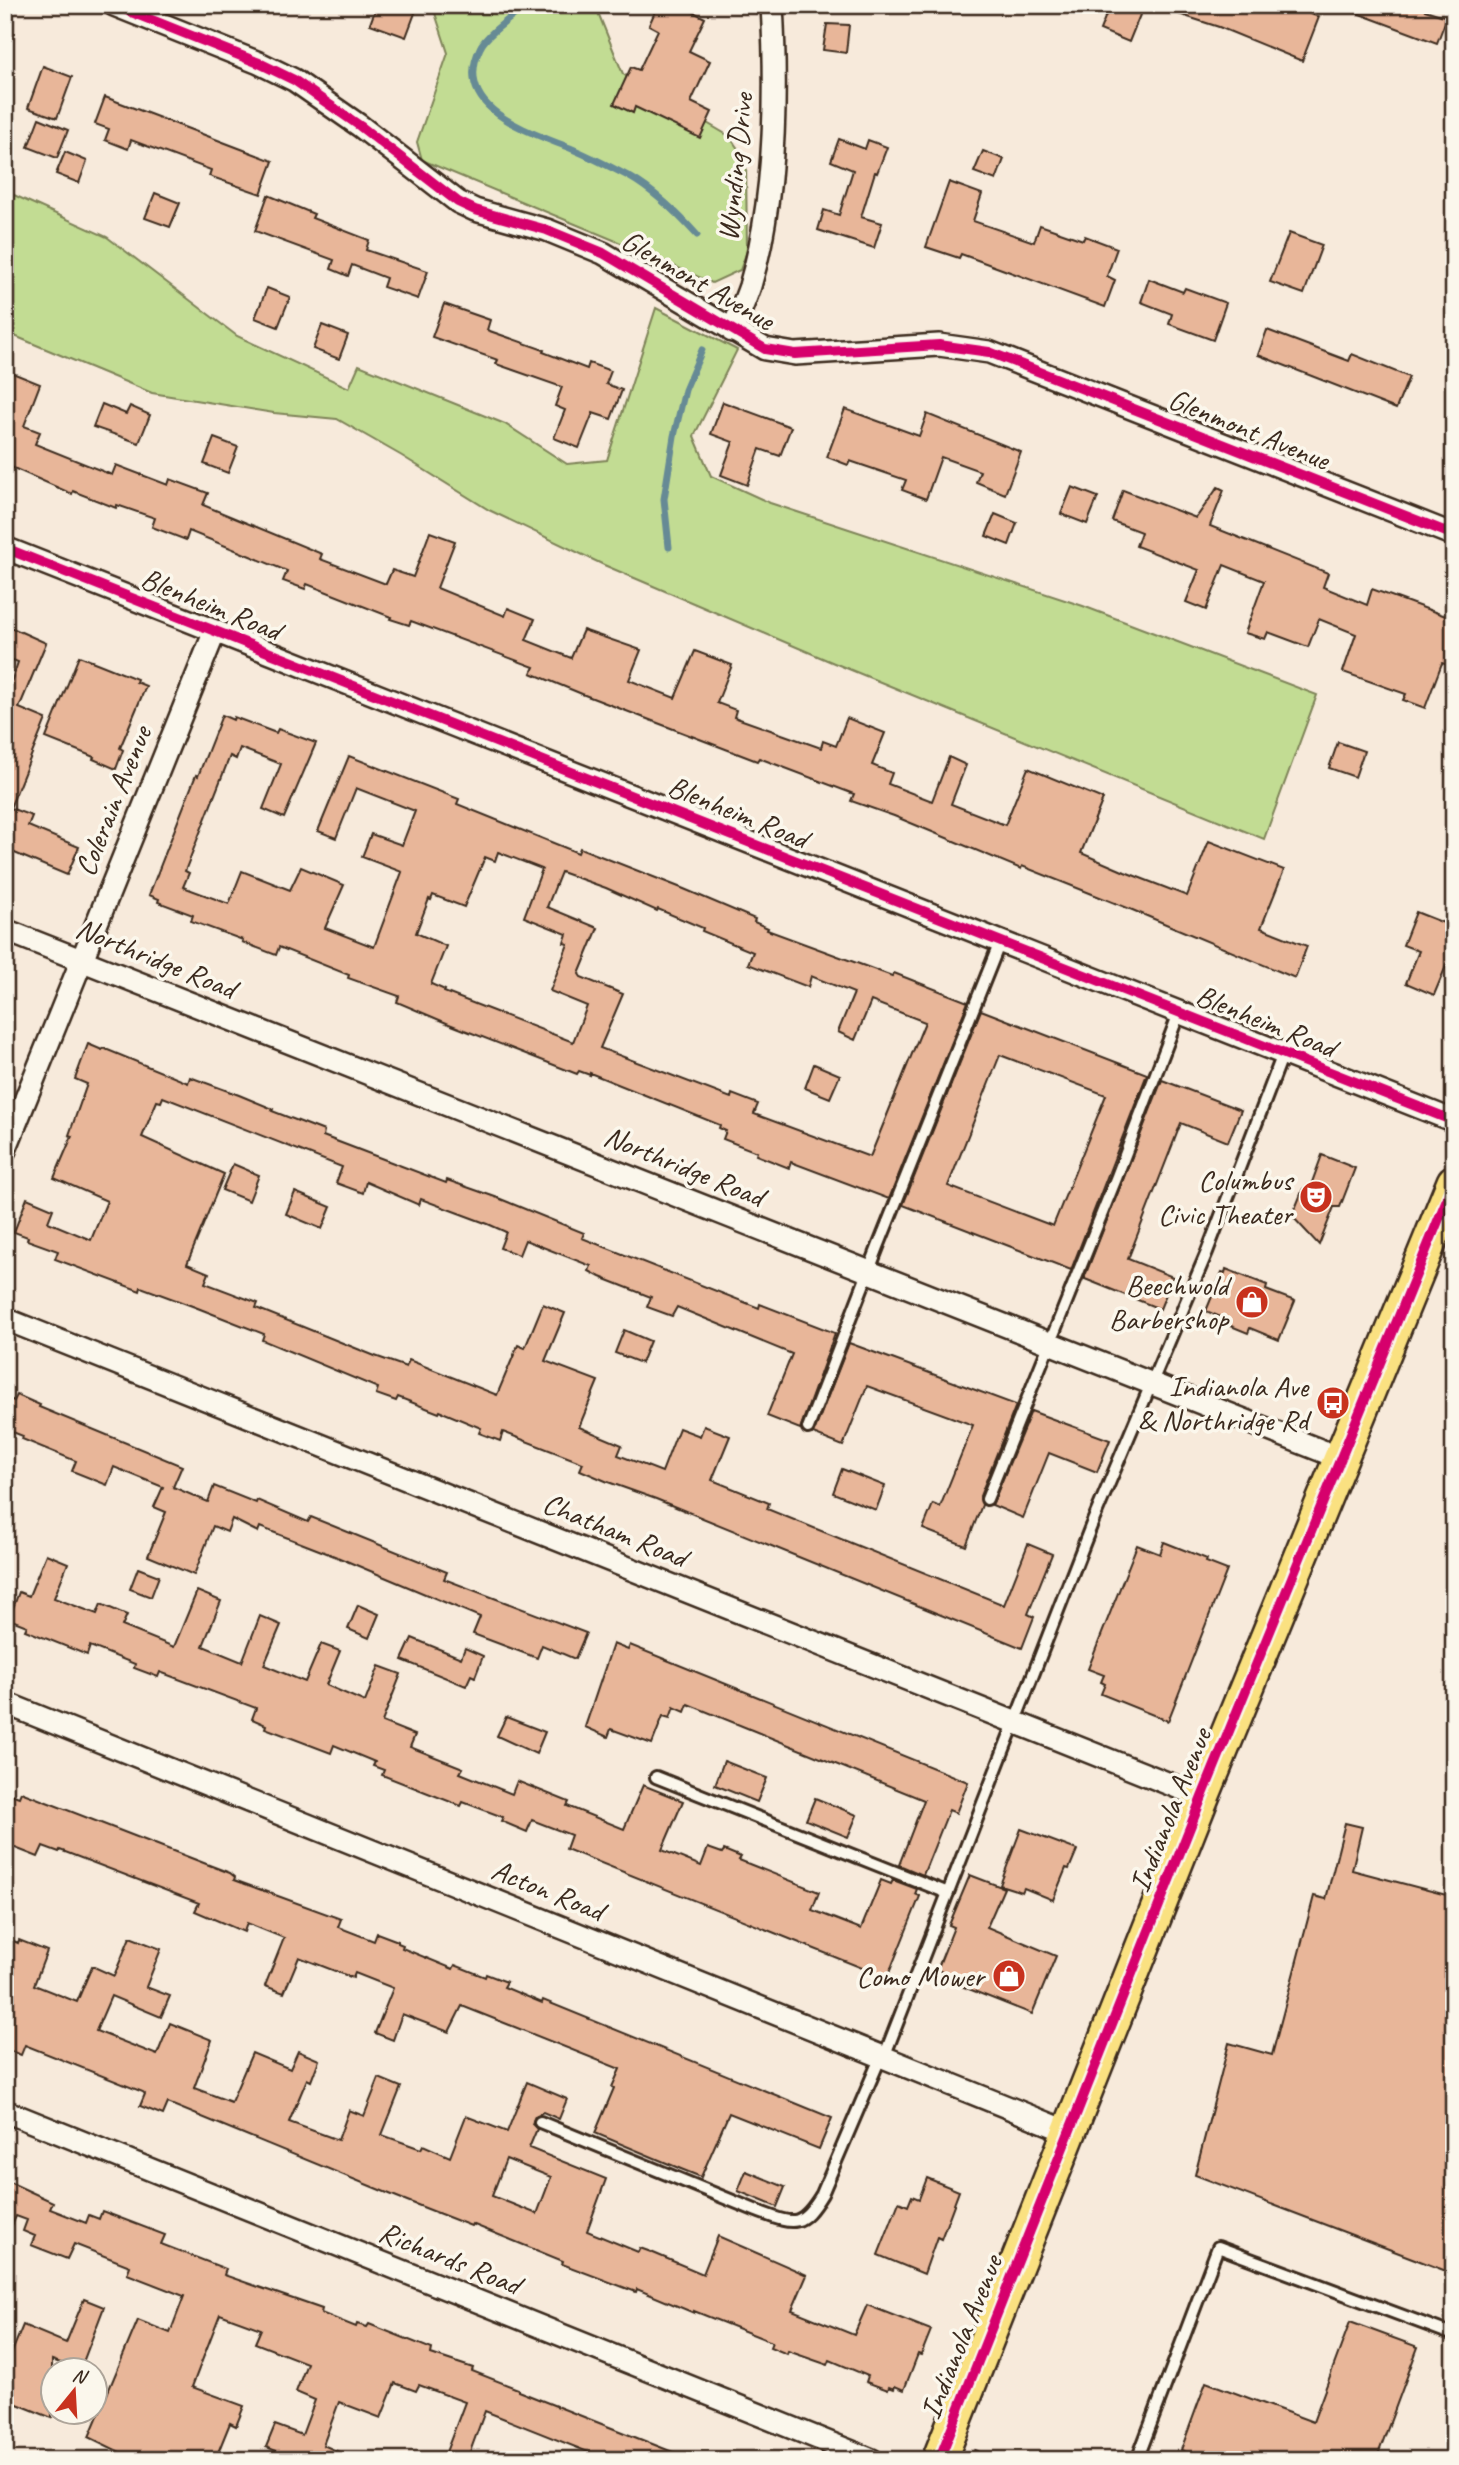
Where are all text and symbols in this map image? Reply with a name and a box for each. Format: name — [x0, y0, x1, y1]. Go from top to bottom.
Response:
street label: Wynding Drive — [708, 89, 762, 243]
street label: Glenmont Avenue — [615, 221, 783, 340]
street label: Glenmont Avenue — [1163, 380, 1337, 479]
street label: Blenheim Road — [136, 559, 290, 651]
street label: Colerain Avenue — [66, 719, 161, 881]
street label: Blenheim Road — [663, 767, 817, 859]
street label: Northridge Road — [71, 909, 245, 1009]
street label: Blenheim Road — [1191, 976, 1345, 1068]
street label: Northridge Road — [599, 1117, 773, 1217]
place label: Columbus Civic Theater — [1158, 1161, 1295, 1233]
theatre icon: Columbus Civic Theater — [1297, 1178, 1335, 1216]
place label: Beechwold Barbershop — [1109, 1266, 1232, 1338]
shop icon: Beechwold Barbershop — [1233, 1283, 1271, 1321]
place label: Indianola Ave & Northridge Rd — [1137, 1367, 1312, 1439]
bus stop icon: Indianola Ave & Northridge Rd — [1314, 1384, 1352, 1422]
street label: Chatham Road — [537, 1484, 697, 1578]
street label: Indianola Avenue — [1120, 1720, 1221, 1897]
street label: Acton Road — [486, 1850, 613, 1931]
place label: Como Mower — [856, 1957, 986, 1995]
shop icon: Como Mower — [990, 1957, 1028, 1995]
street label: Richards Road — [374, 2212, 530, 2305]
street label: Indianola Avenue — [911, 2247, 1012, 2424]
north arrow — [38, 2356, 108, 2426]
text: N — [70, 2363, 91, 2390]

